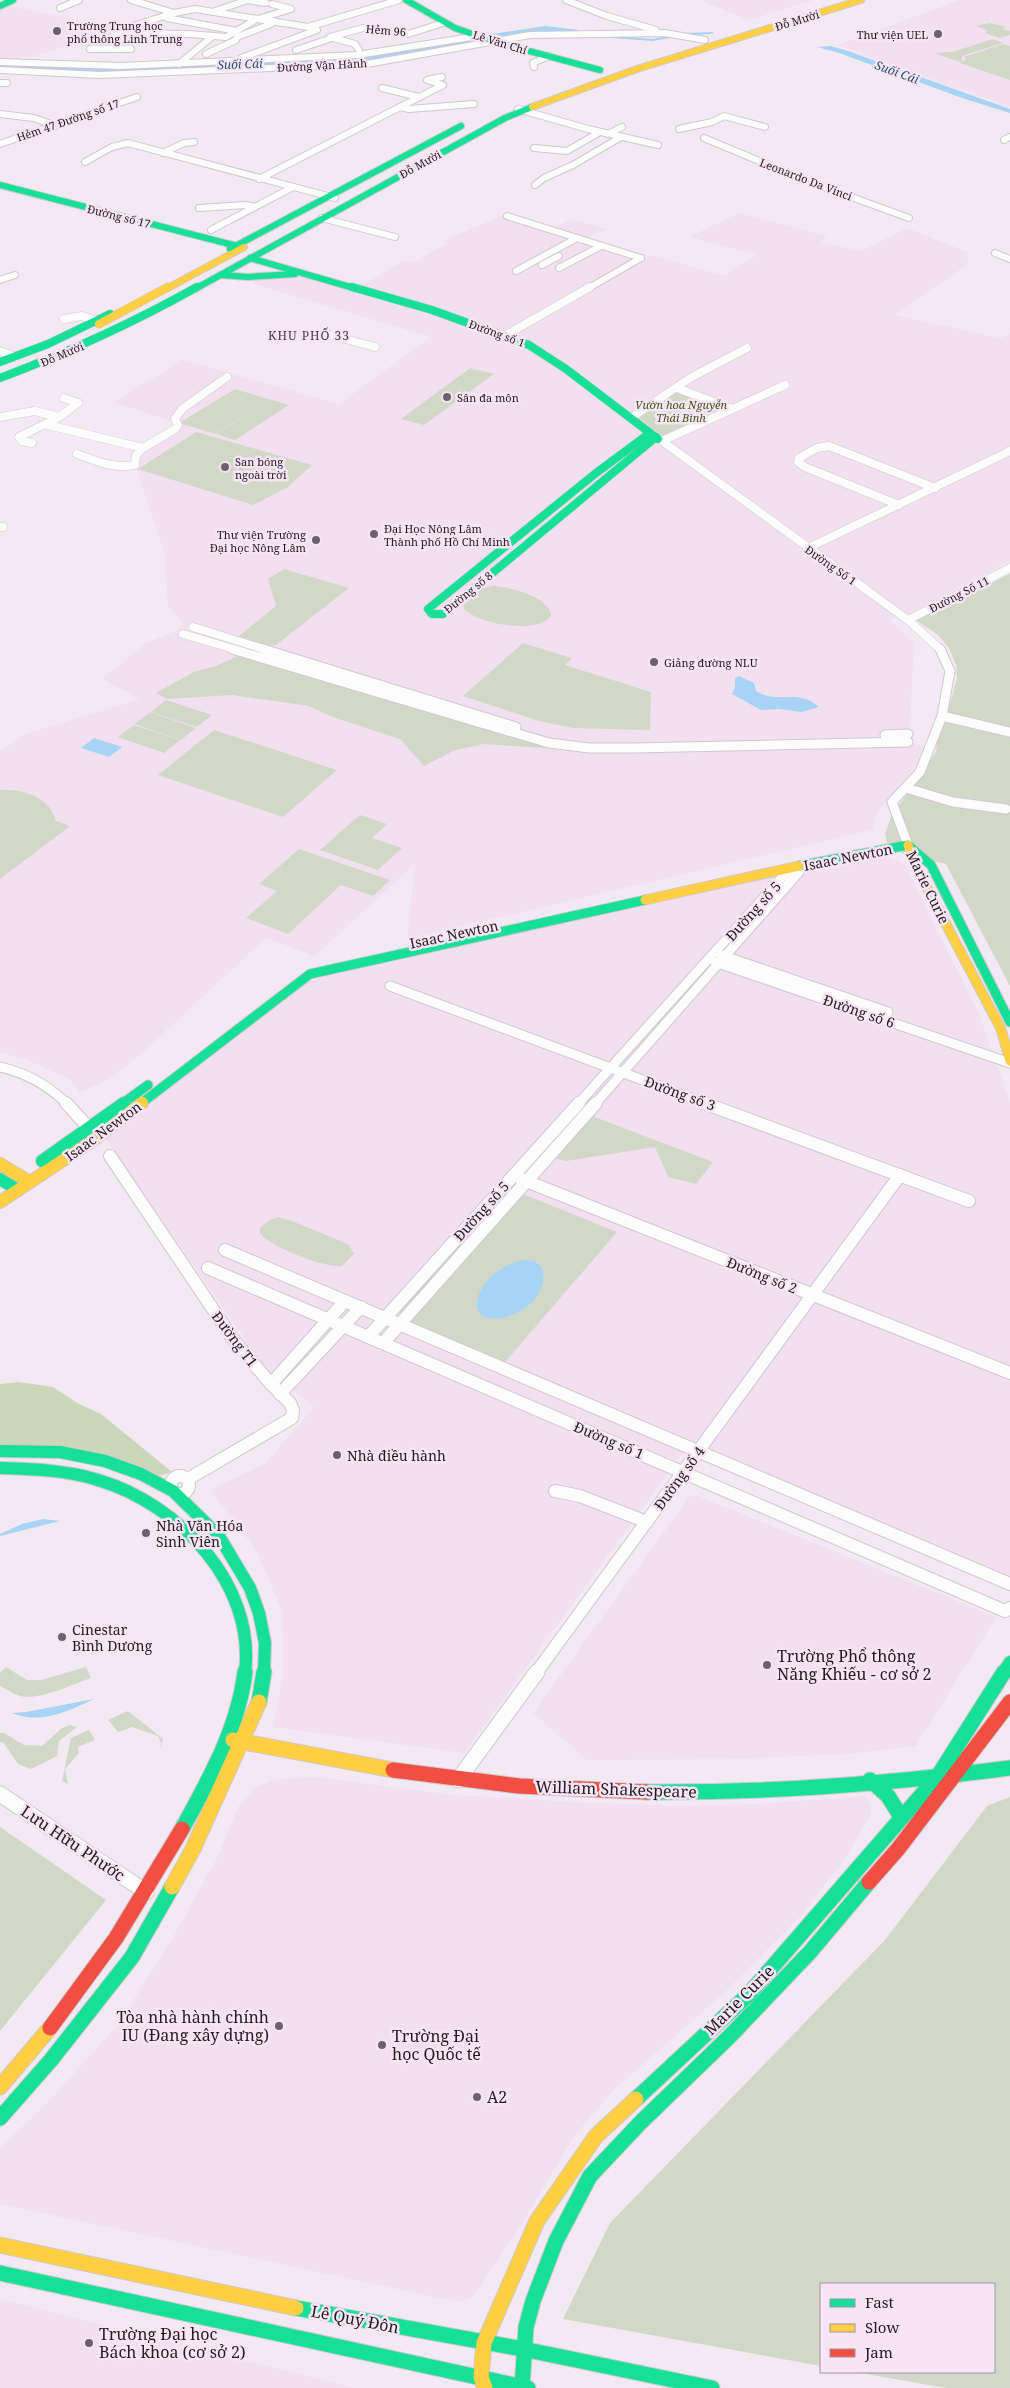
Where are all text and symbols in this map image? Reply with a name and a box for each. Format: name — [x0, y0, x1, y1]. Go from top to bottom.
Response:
street label: Đỗ Mười — [773, 6, 821, 34]
place label: Trường Trung học phổ thông Linh Trung — [67, 18, 182, 46]
street label: Hẻm 96 — [365, 21, 407, 39]
marker: Trường Trung học phổ thông Linh Trung — [51, 25, 63, 37]
street label: Lê Văn Chí — [471, 27, 529, 57]
place label: Thư viện UEL — [857, 27, 928, 42]
marker: Thư viện UEL — [932, 28, 944, 40]
water label: Suối Cái — [217, 55, 263, 73]
street label: Đường Vận Hành — [277, 55, 367, 75]
water label: Suối Cái — [873, 56, 922, 88]
street label: Hẻm 47 Đường số 17 — [15, 95, 121, 145]
street label: Đỗ Mười — [397, 146, 444, 182]
street label: Leonardo Da Vinci — [758, 155, 855, 204]
street label: Đường số 17 — [86, 201, 152, 231]
street label: Đường số 1 — [467, 316, 527, 350]
district label: KHU PHỐ 33 — [268, 327, 350, 344]
street label: Đỗ Mười — [38, 338, 86, 370]
place label: Sân đa môn — [457, 390, 519, 405]
marker: Sân đa môn — [441, 391, 453, 403]
park label: Vườn hoa Nguyễn Thái Bình — [635, 397, 727, 425]
place label: San bóng ngoài trời — [235, 454, 287, 482]
marker: San bóng ngoài trời — [219, 461, 231, 473]
place label: Đại Học Nông Lâm Thành phố Hồ Chí Minh — [384, 521, 510, 549]
place label: Thư viện Trường Đại học Nông Lâm — [210, 527, 307, 555]
marker: Đại Học Nông Lâm Thành phố Hồ Chí Minh — [368, 528, 380, 540]
marker: Thư viện Trường Đại học Nông Lâm — [310, 534, 322, 546]
street label: Đường Số 1 — [802, 542, 860, 588]
street label: Đường số 8 — [441, 568, 495, 616]
street label: Đường Số 11 — [926, 572, 992, 616]
place label: Giảng đường NLU — [664, 655, 758, 670]
marker: Giảng đường NLU — [648, 656, 660, 668]
street label: Isaac Newton — [802, 839, 894, 875]
street label: Marie Curie — [902, 847, 954, 927]
street label: Đường số 5 — [721, 877, 785, 945]
street label: Isaac Newton — [408, 915, 500, 953]
street label: Đường số 6 — [821, 990, 897, 1032]
street label: Đường số 3 — [642, 1071, 718, 1115]
street label: Isaac Newton — [61, 1097, 145, 1165]
street label: Đường số 5 — [449, 1177, 513, 1245]
street label: Đường số 2 — [724, 1252, 800, 1298]
street label: Đường T1 — [208, 1307, 262, 1371]
street label: Đường số 1 — [571, 1417, 647, 1463]
street label: Đường số 4 — [649, 1442, 709, 1514]
place label: Nhà điều hành — [347, 1446, 446, 1465]
marker: Nhà điều hành — [331, 1449, 343, 1461]
place label: Nhà Văn Hóa Sinh Viên — [156, 1516, 243, 1551]
marker: Nhà Văn Hóa Sinh Viên — [140, 1527, 152, 1539]
place label: Cinestar Bình Dương — [72, 1620, 153, 1655]
marker: Cinestar Bình Dương — [56, 1631, 68, 1643]
place label: Trường Phổ thông Năng Khiếu - cơ sở 2 — [777, 1645, 932, 1685]
marker: Trường Phổ thông Năng Khiếu - cơ sở 2 — [761, 1659, 773, 1671]
street label: William Shakespeare — [535, 1775, 697, 1803]
street label: Lưu Hữu Phước — [17, 1800, 129, 1886]
street label: Marie Curie — [699, 1960, 779, 2040]
place label: Tòa nhà hành chính IU (Đang xây dựng) — [117, 2006, 269, 2046]
marker: Tòa nhà hành chính IU (Đang xây dựng) — [273, 2020, 285, 2032]
place label: Trường Đại học Quốc tế — [392, 2025, 481, 2065]
marker: Trường Đại học Quốc tế — [376, 2039, 388, 2051]
place label: A2 — [487, 2086, 507, 2108]
marker: A2 — [471, 2091, 483, 2103]
legend — [820, 2283, 995, 2373]
text: Fast — [865, 2292, 894, 2312]
street label: Lê Quý Đôn — [309, 2300, 401, 2338]
text: Slow — [865, 2317, 899, 2337]
place label: Trường Đại học Bách khoa (cơ sở 2) — [99, 2323, 245, 2363]
marker: Trường Đại học Bách khoa (cơ sở 2) — [83, 2337, 95, 2349]
text: Jam — [864, 2342, 893, 2362]

